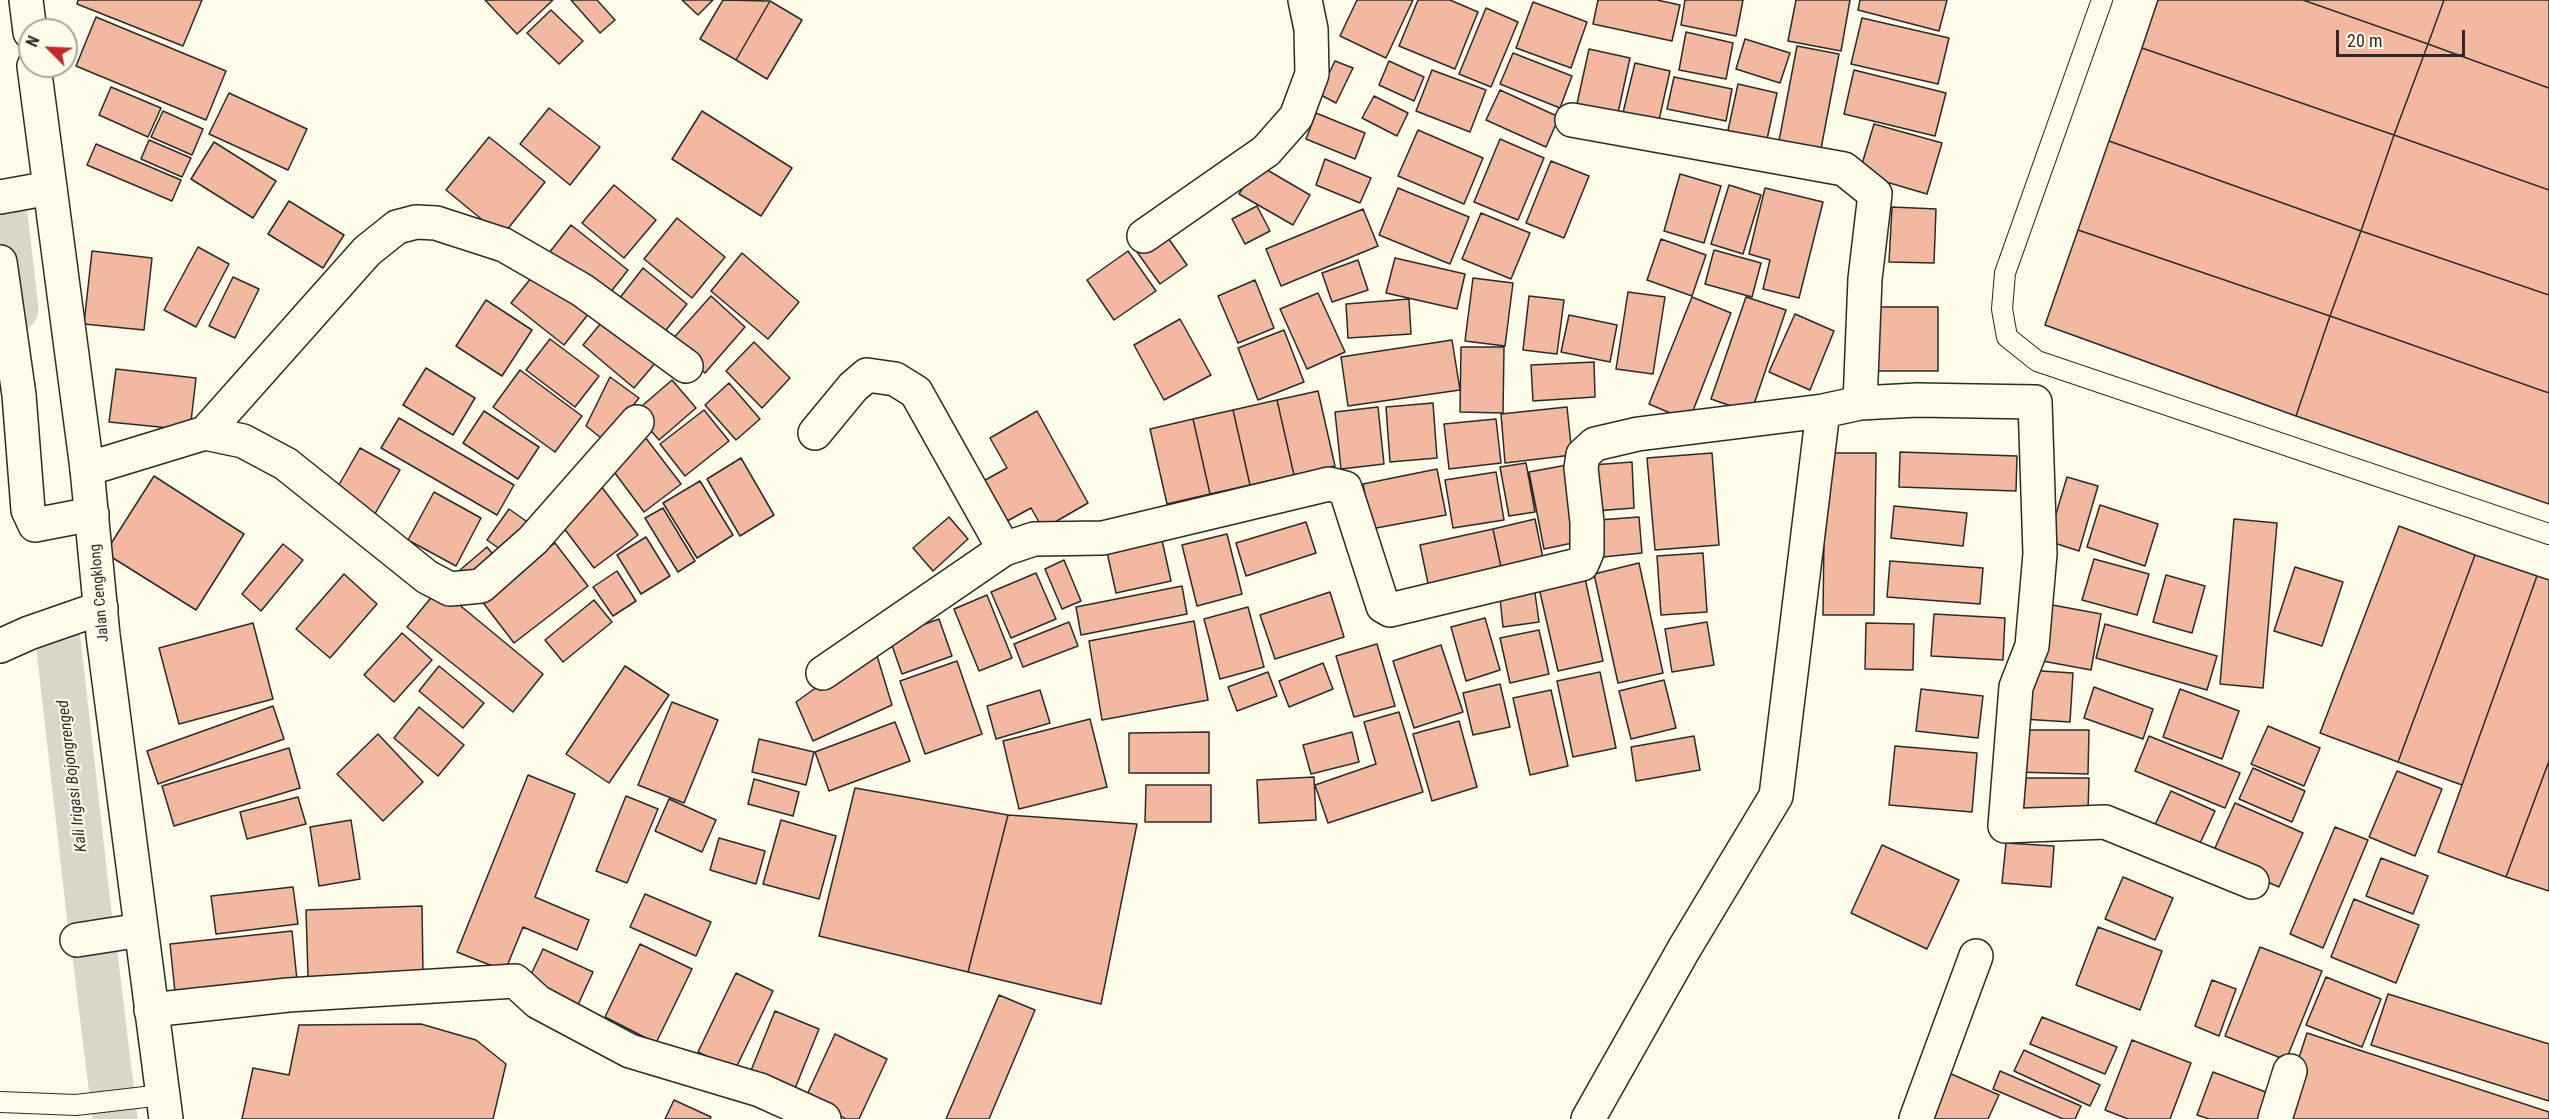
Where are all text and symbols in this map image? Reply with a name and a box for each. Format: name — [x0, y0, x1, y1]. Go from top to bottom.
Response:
north arrow — [18, 18, 78, 78]
scale bar — [2339, 18, 2468, 56]
text: 20 m — [2347, 30, 2382, 51]
text: N — [22, 33, 44, 50]
street label: Jalan Cengklong — [87, 543, 113, 643]
water label: Kali Irigasi Bojongrenged — [54, 699, 92, 853]

